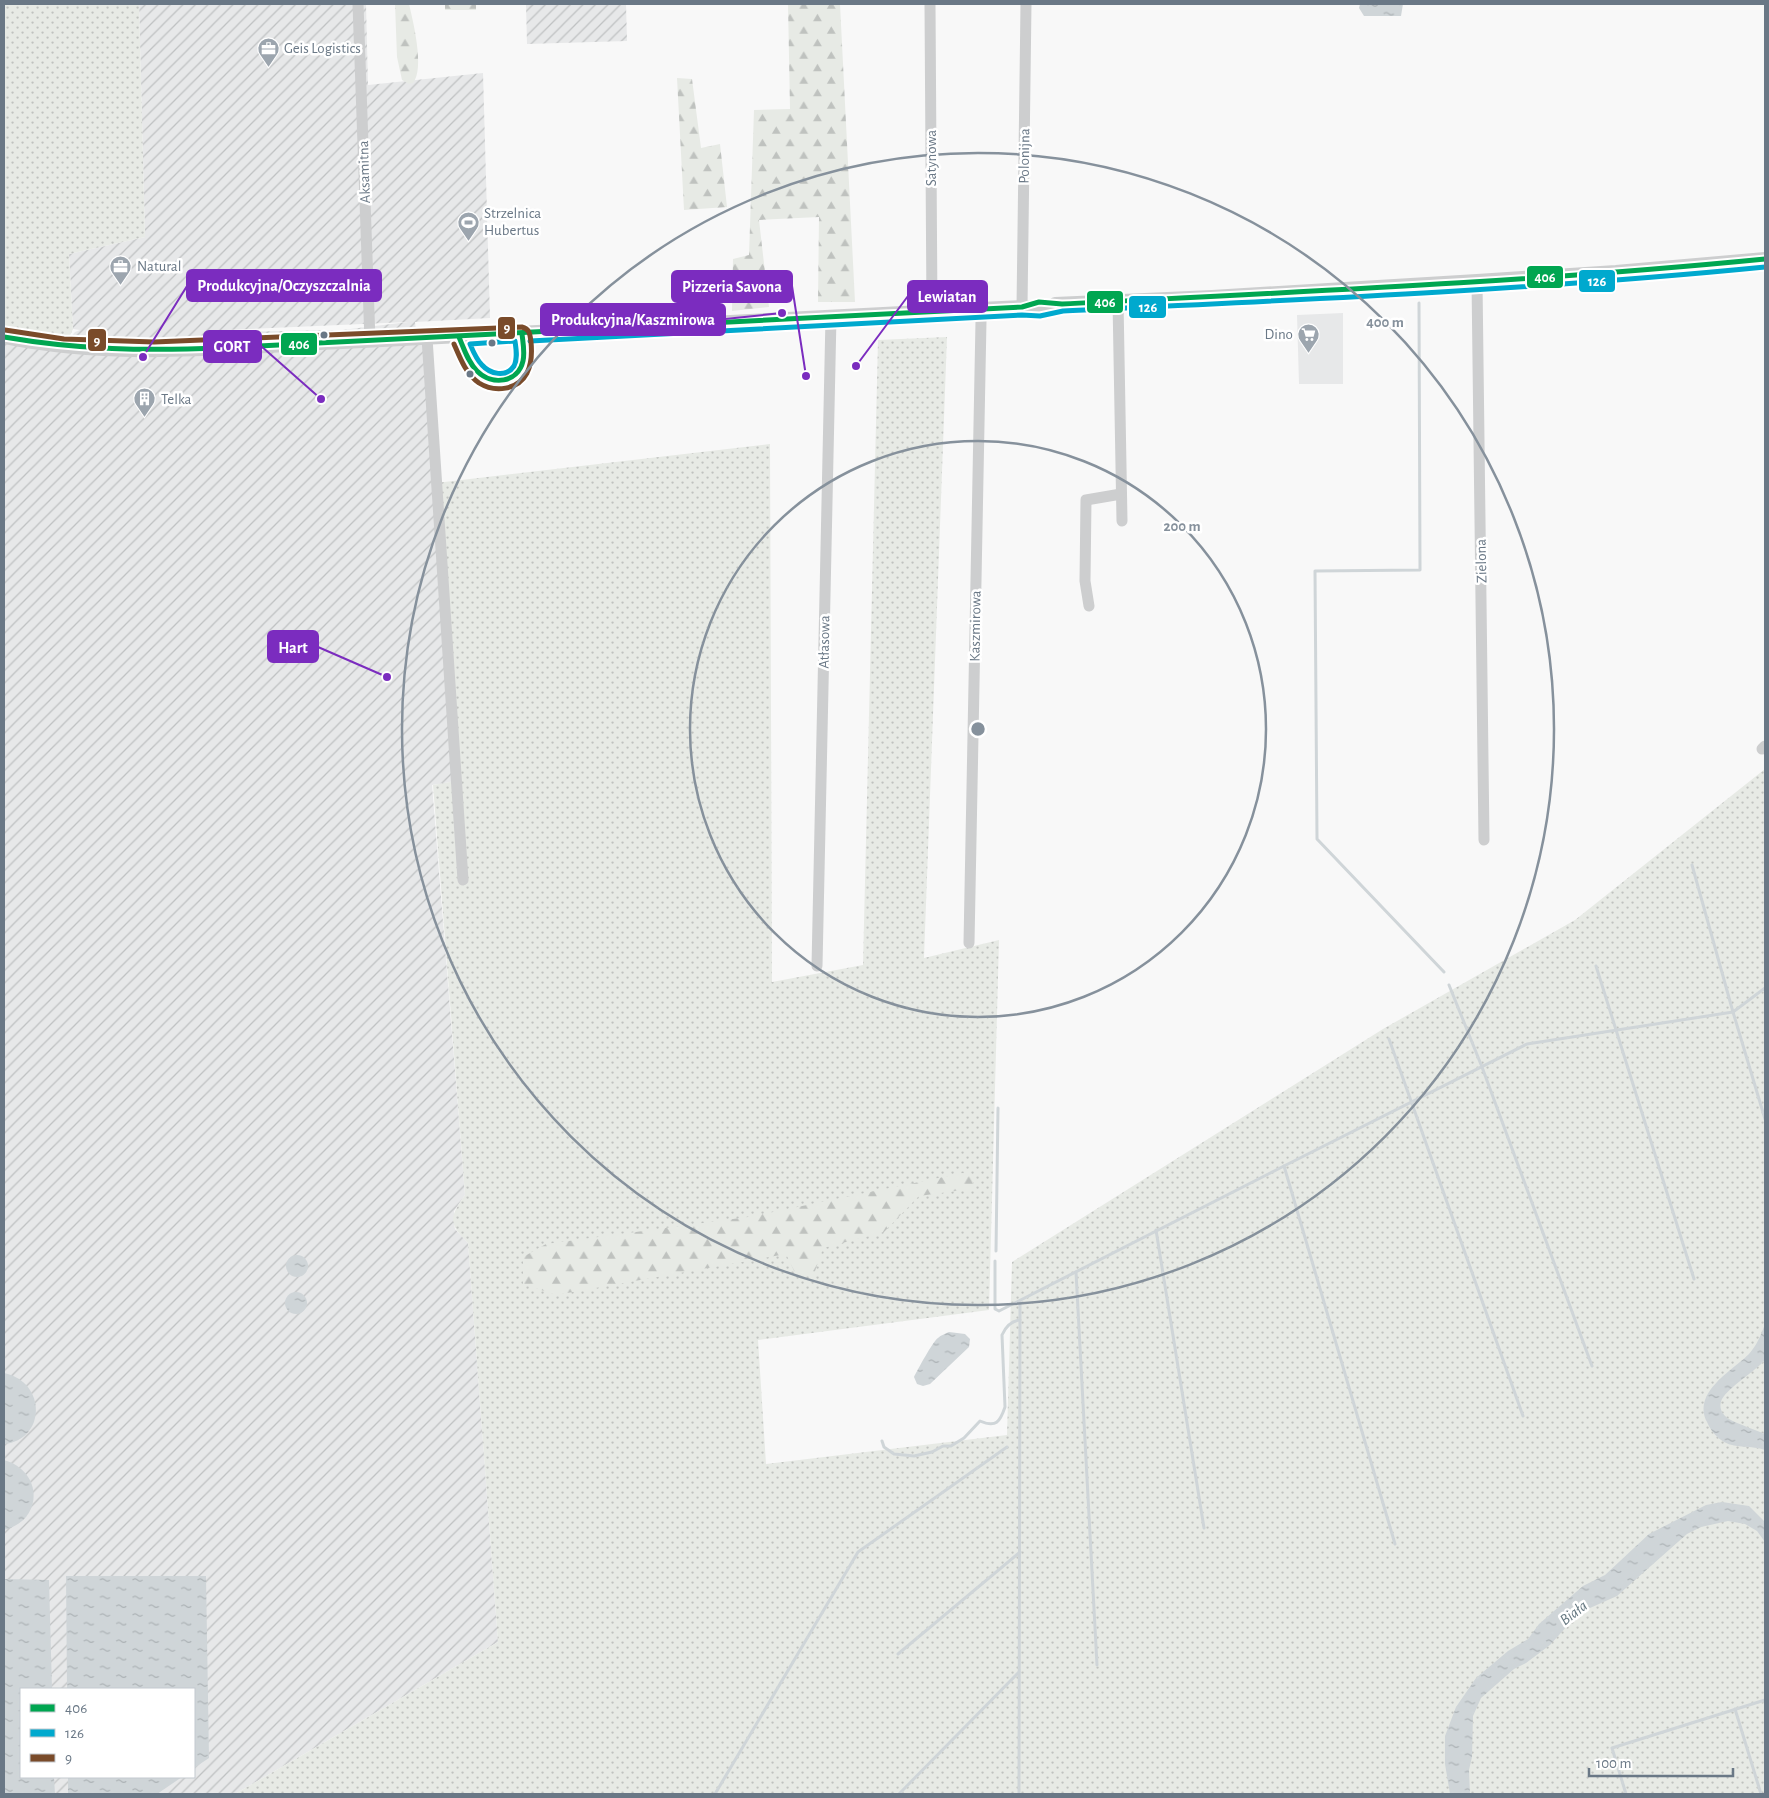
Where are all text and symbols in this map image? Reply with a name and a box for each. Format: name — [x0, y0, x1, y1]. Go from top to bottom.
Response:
office icon: Geis Logistics — [256, 36, 280, 67]
place label: Geis Logistics — [284, 41, 361, 56]
street label: Polonijna — [1017, 128, 1032, 184]
street label: Satynowa — [924, 130, 939, 186]
street label: Aksamitna — [356, 140, 373, 204]
place label: Strzelnica Hubertus — [484, 206, 541, 238]
sports icon: Strzelnica Hubertus — [456, 210, 480, 241]
office icon: Natural — [109, 254, 133, 285]
place label: Natural — [137, 259, 182, 274]
line badge: 406 — [1526, 265, 1564, 289]
line badge: 126 — [1578, 269, 1616, 293]
callout: Produkcyjna/Oczyszczalnia — [187, 270, 381, 301]
callout: Pizzeria Savona — [672, 271, 792, 302]
text: 406 — [1534, 271, 1556, 285]
text: 126 — [1588, 275, 1606, 289]
text: Produkcyjna/Oczyszczalnia — [197, 278, 371, 295]
text: Pizzeria Savona — [682, 279, 782, 295]
callout: Lewiatan — [908, 281, 987, 312]
text: Lewiatan — [918, 289, 976, 305]
line badge: 406 — [1086, 290, 1124, 314]
line badge: 126 — [1128, 295, 1167, 319]
text: 406 — [1094, 296, 1116, 310]
text: 126 — [1139, 301, 1157, 315]
callout: Produkcyjna/Kaszmirowa — [541, 304, 725, 335]
text: Produkcyjna/Kaszmirowa — [551, 312, 715, 329]
text: 400 m — [1366, 315, 1404, 330]
line badge: 9 — [497, 316, 516, 340]
text: 9 — [504, 321, 511, 335]
supermarket icon: Dino — [1297, 322, 1321, 353]
place label: Dino — [1265, 327, 1293, 342]
line badge: 9 — [87, 328, 107, 352]
unlabelled marker — [319, 330, 329, 340]
callout: GORT — [204, 331, 261, 362]
line badge: 406 — [280, 332, 318, 356]
text: 9 — [94, 334, 101, 348]
text: 406 — [288, 338, 310, 352]
unlabelled marker — [487, 338, 497, 348]
text: GORT — [214, 339, 250, 355]
unlabelled marker — [465, 369, 475, 379]
building icon: Telka — [133, 387, 157, 418]
place label: Telka — [161, 392, 192, 407]
text: 200 m — [1163, 519, 1201, 534]
street label: Zielona — [1474, 539, 1489, 583]
street label: Kaszmirowa — [967, 590, 984, 662]
street label: Atłasowa — [817, 615, 832, 669]
callout: Hart — [268, 631, 318, 662]
text: Hart — [278, 640, 308, 656]
centre of rings — [969, 720, 987, 738]
water label: Biała — [1557, 1597, 1590, 1628]
legend — [20, 1688, 195, 1778]
text: 406 — [65, 1701, 87, 1716]
text: 126 — [65, 1726, 84, 1741]
scale bar — [1589, 1746, 1733, 1778]
text: 9 — [65, 1751, 72, 1766]
text: 100 m — [1596, 1756, 1631, 1771]

